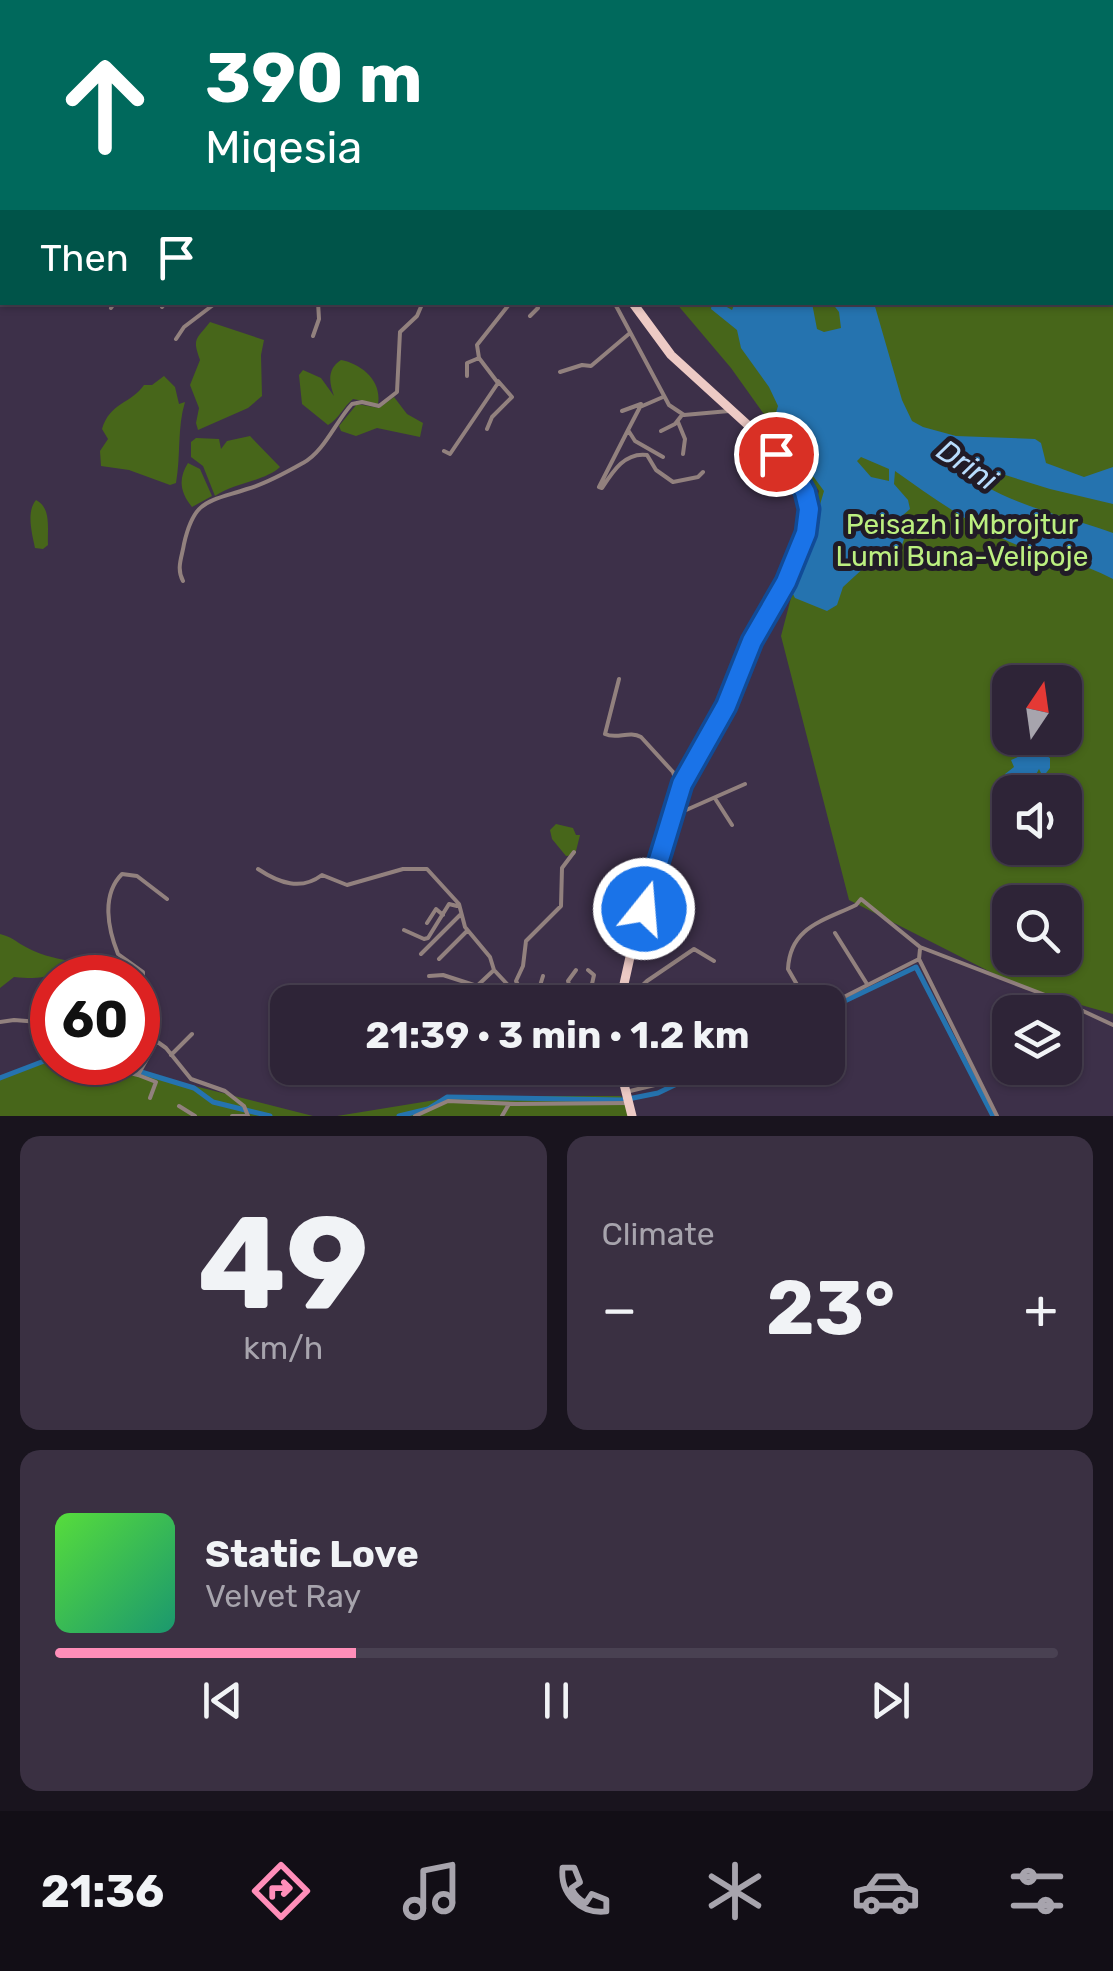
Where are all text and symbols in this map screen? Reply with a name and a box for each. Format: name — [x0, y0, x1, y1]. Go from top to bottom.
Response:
text: 390 m — [205, 37, 423, 120]
icon: ahead — [40, 40, 170, 170]
text: Miqesia — [205, 121, 362, 174]
icon: arrive — [149, 230, 204, 285]
text: Then — [40, 235, 129, 281]
pin — [734, 412, 819, 497]
icon: arrive — [749, 427, 804, 482]
water label: Drini — [930, 432, 1005, 498]
park label: Peisazh i Mbrojtur Lumi Buna-Velipoje — [836, 508, 1088, 573]
north arrow — [992, 665, 1082, 755]
map controls — [992, 665, 1082, 1085]
button: sound — [992, 775, 1082, 865]
position arrow — [592, 857, 696, 961]
button: search — [992, 885, 1082, 975]
speed limit sign: 60 — [30, 955, 160, 1085]
button: layers — [992, 995, 1082, 1085]
text: 21:39 · 3 min · 1.2 km — [365, 1012, 750, 1058]
text: 49 — [197, 1186, 369, 1341]
text: Climate — [602, 1215, 715, 1253]
text: 23° — [766, 1264, 895, 1353]
text: − — [602, 1277, 637, 1342]
text: + — [1024, 1277, 1058, 1342]
text: km/h — [243, 1329, 323, 1367]
text: Static Love — [205, 1531, 419, 1577]
text: Velvet Ray — [205, 1577, 361, 1615]
icon: previous — [195, 1673, 250, 1728]
icon: pause — [529, 1673, 584, 1728]
icon: next — [863, 1673, 918, 1728]
icon: directions — [246, 1856, 316, 1926]
icon: music — [397, 1856, 467, 1926]
icon: phone — [548, 1856, 618, 1926]
icon: climate — [700, 1856, 770, 1926]
icon: car — [851, 1856, 921, 1926]
icon: filters — [1002, 1856, 1072, 1926]
text: 21:36 — [41, 1865, 164, 1918]

